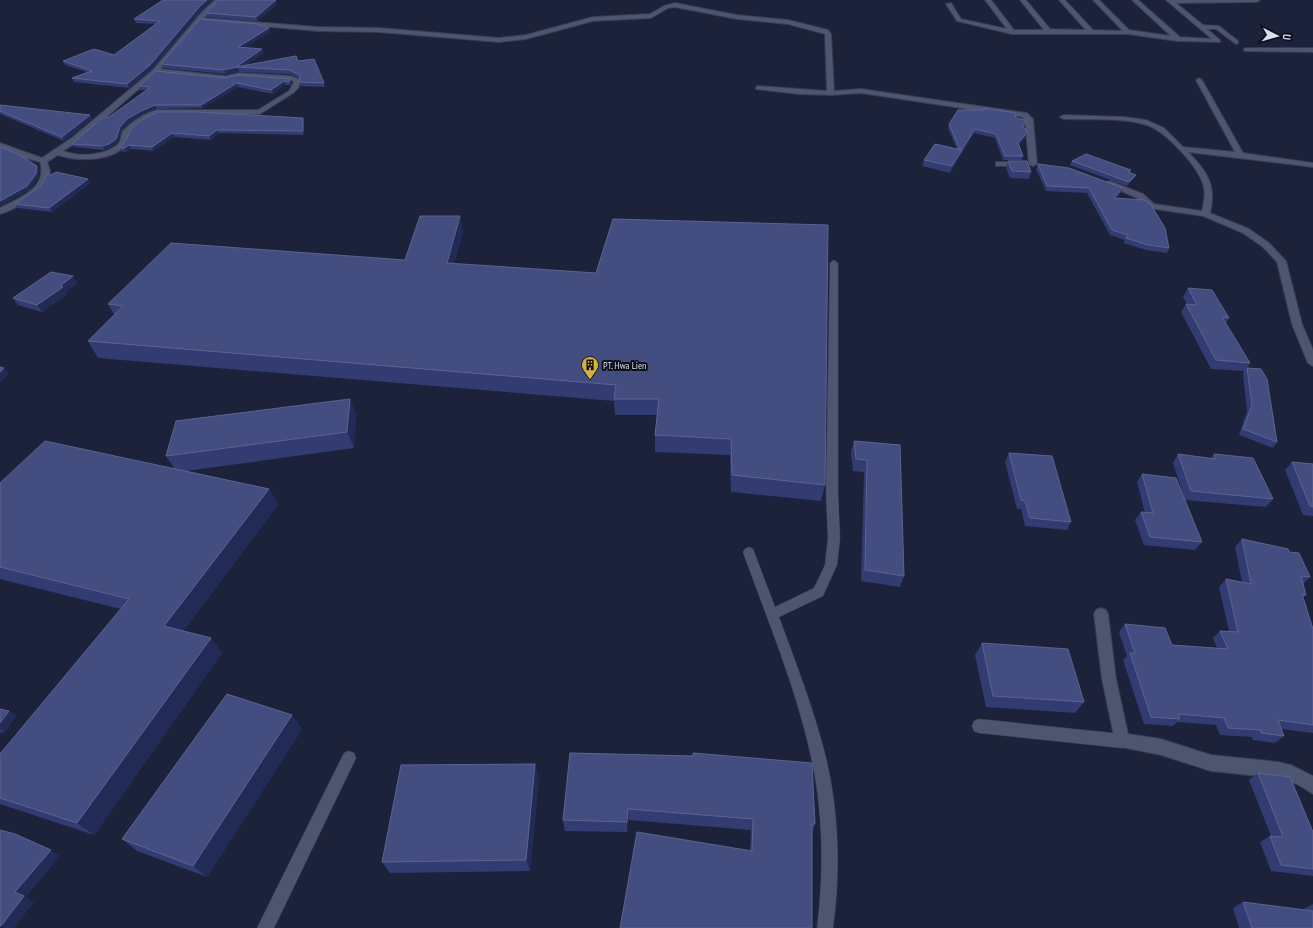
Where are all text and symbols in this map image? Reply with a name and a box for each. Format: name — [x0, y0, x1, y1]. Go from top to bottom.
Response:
north arrow — [1257, 16, 1297, 56]
text: U — [1280, 33, 1294, 41]
building icon: PT. Hwa Lien — [580, 355, 600, 380]
place label: PT. Hwa Lien — [603, 359, 647, 372]

